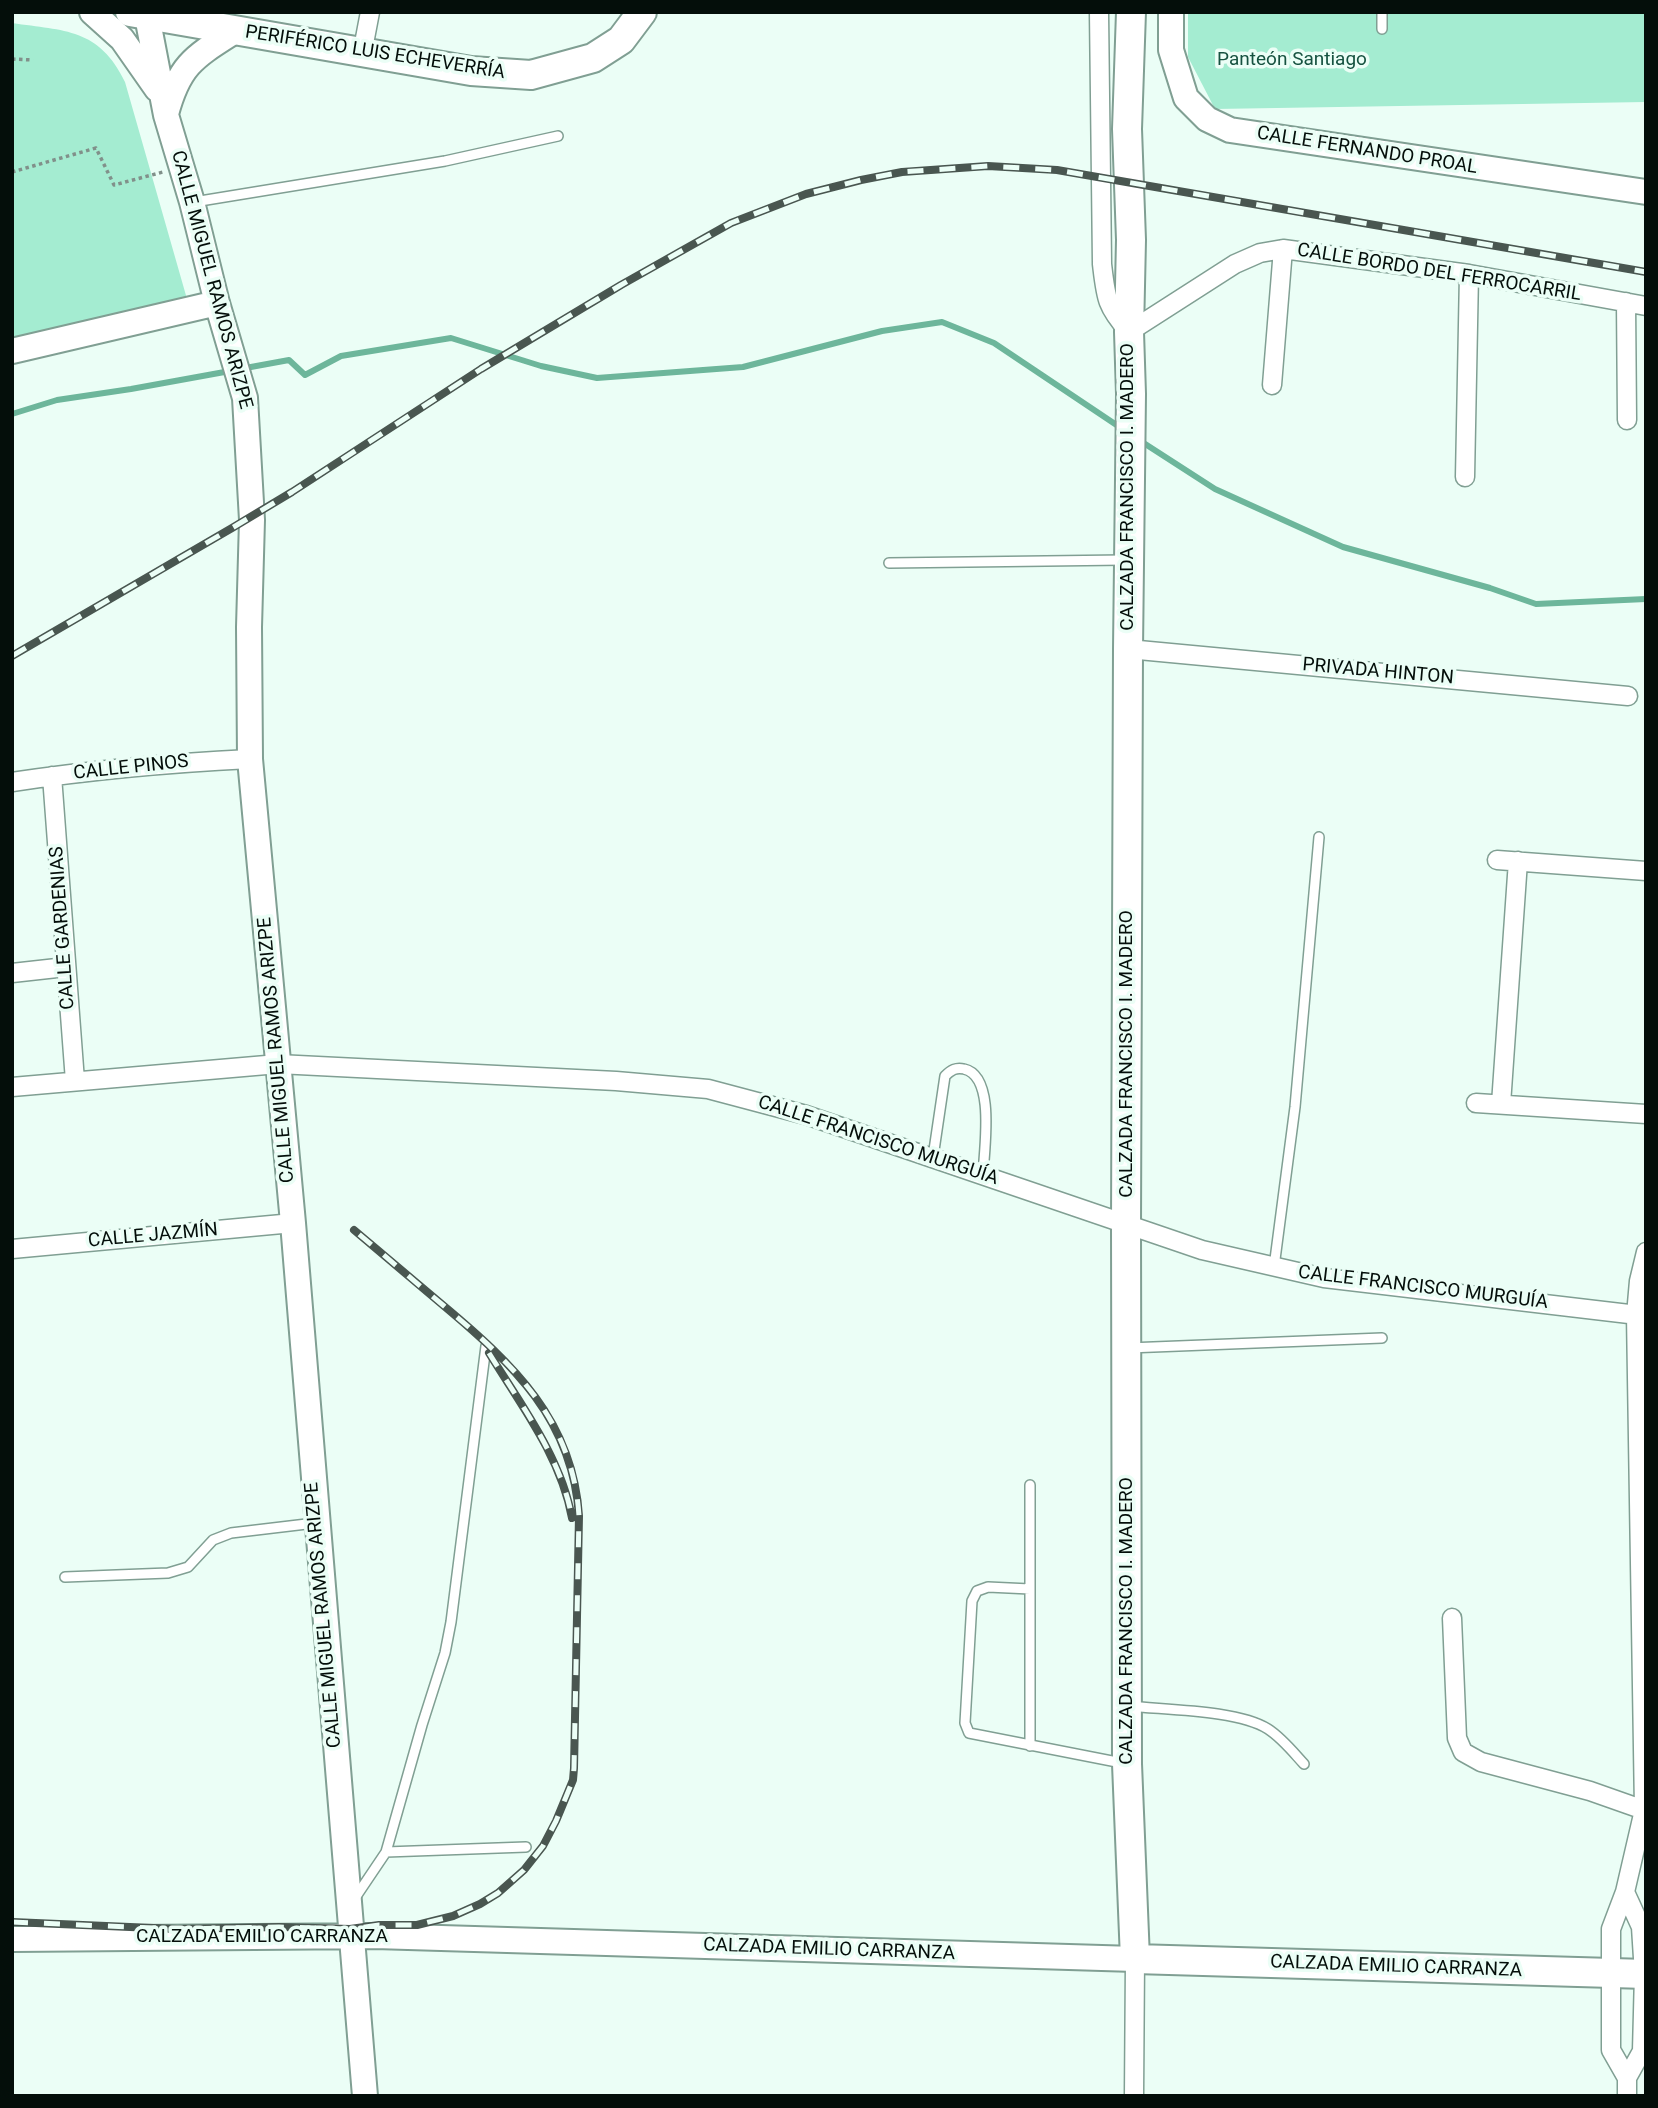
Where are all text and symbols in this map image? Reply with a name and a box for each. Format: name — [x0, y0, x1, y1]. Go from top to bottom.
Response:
street label: PERIFÉRICO LUIS ECHEVERRÍA — [243, 21, 507, 85]
park label: Panteón Santiago — [1217, 49, 1367, 71]
street label: CALLE FERNANDO PROAL — [1255, 122, 1479, 180]
street label: CALLE MIGUEL RAMOS ARIZPE — [165, 148, 257, 412]
street label: CALLE BORDO DEL FERROCARRIL — [1295, 239, 1583, 307]
street label: CALZADA FRANCISCO I. MADERO — [1117, 343, 1139, 631]
street label: PRIVADA HINTON — [1301, 654, 1455, 690]
street label: CALLE PINOS — [72, 751, 190, 785]
street label: CALLE GARDENIAS — [46, 846, 80, 1010]
street label: CALZADA FRANCISCO I. MADERO — [1116, 910, 1138, 1198]
street label: CALLE MIGUEL RAMOS ARIZPE — [254, 916, 300, 1184]
street label: CALLE FRANCISCO MURGUÍA — [755, 1091, 1001, 1191]
street label: CALLE JAZMÍN — [87, 1219, 219, 1253]
street label: CALLE FRANCISCO MURGUÍA — [1297, 1261, 1549, 1315]
street label: CALZADA FRANCISCO I. MADERO — [1116, 1477, 1138, 1765]
street label: CALLE MIGUEL RAMOS ARIZPE — [301, 1481, 347, 1749]
street label: CALZADA EMILIO CARRANZA — [136, 1926, 388, 1948]
street label: CALZADA EMILIO CARRANZA — [703, 1934, 955, 1966]
street label: CALZADA EMILIO CARRANZA — [1270, 1951, 1522, 1983]

